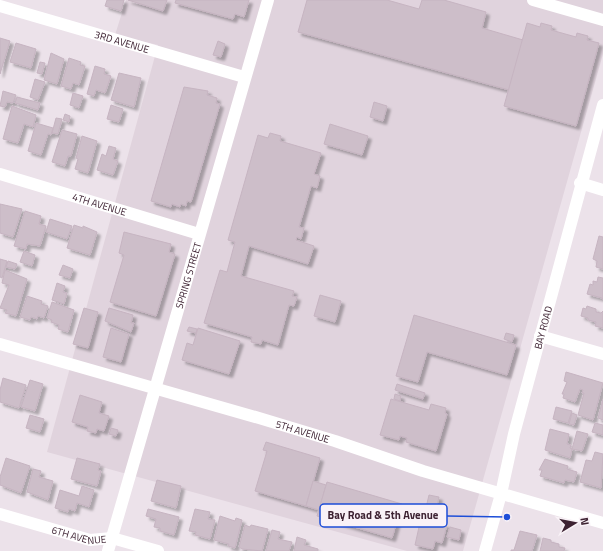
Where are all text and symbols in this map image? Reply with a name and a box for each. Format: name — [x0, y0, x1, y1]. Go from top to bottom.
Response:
street label: 3RD AVENUE — [93, 26, 151, 57]
street label: 4TH AVENUE — [71, 189, 129, 219]
street label: SPRING STREET — [171, 240, 205, 310]
street label: BAY ROAD — [530, 304, 556, 351]
street label: 5TH AVENUE — [274, 416, 332, 447]
north arrow — [555, 503, 595, 543]
callout: Bay Road & 5th Avenue — [320, 504, 447, 527]
text: Bay Road & 5th Avenue — [328, 507, 439, 523]
text: N — [576, 516, 593, 526]
street label: 6TH AVENUE — [50, 522, 107, 548]

